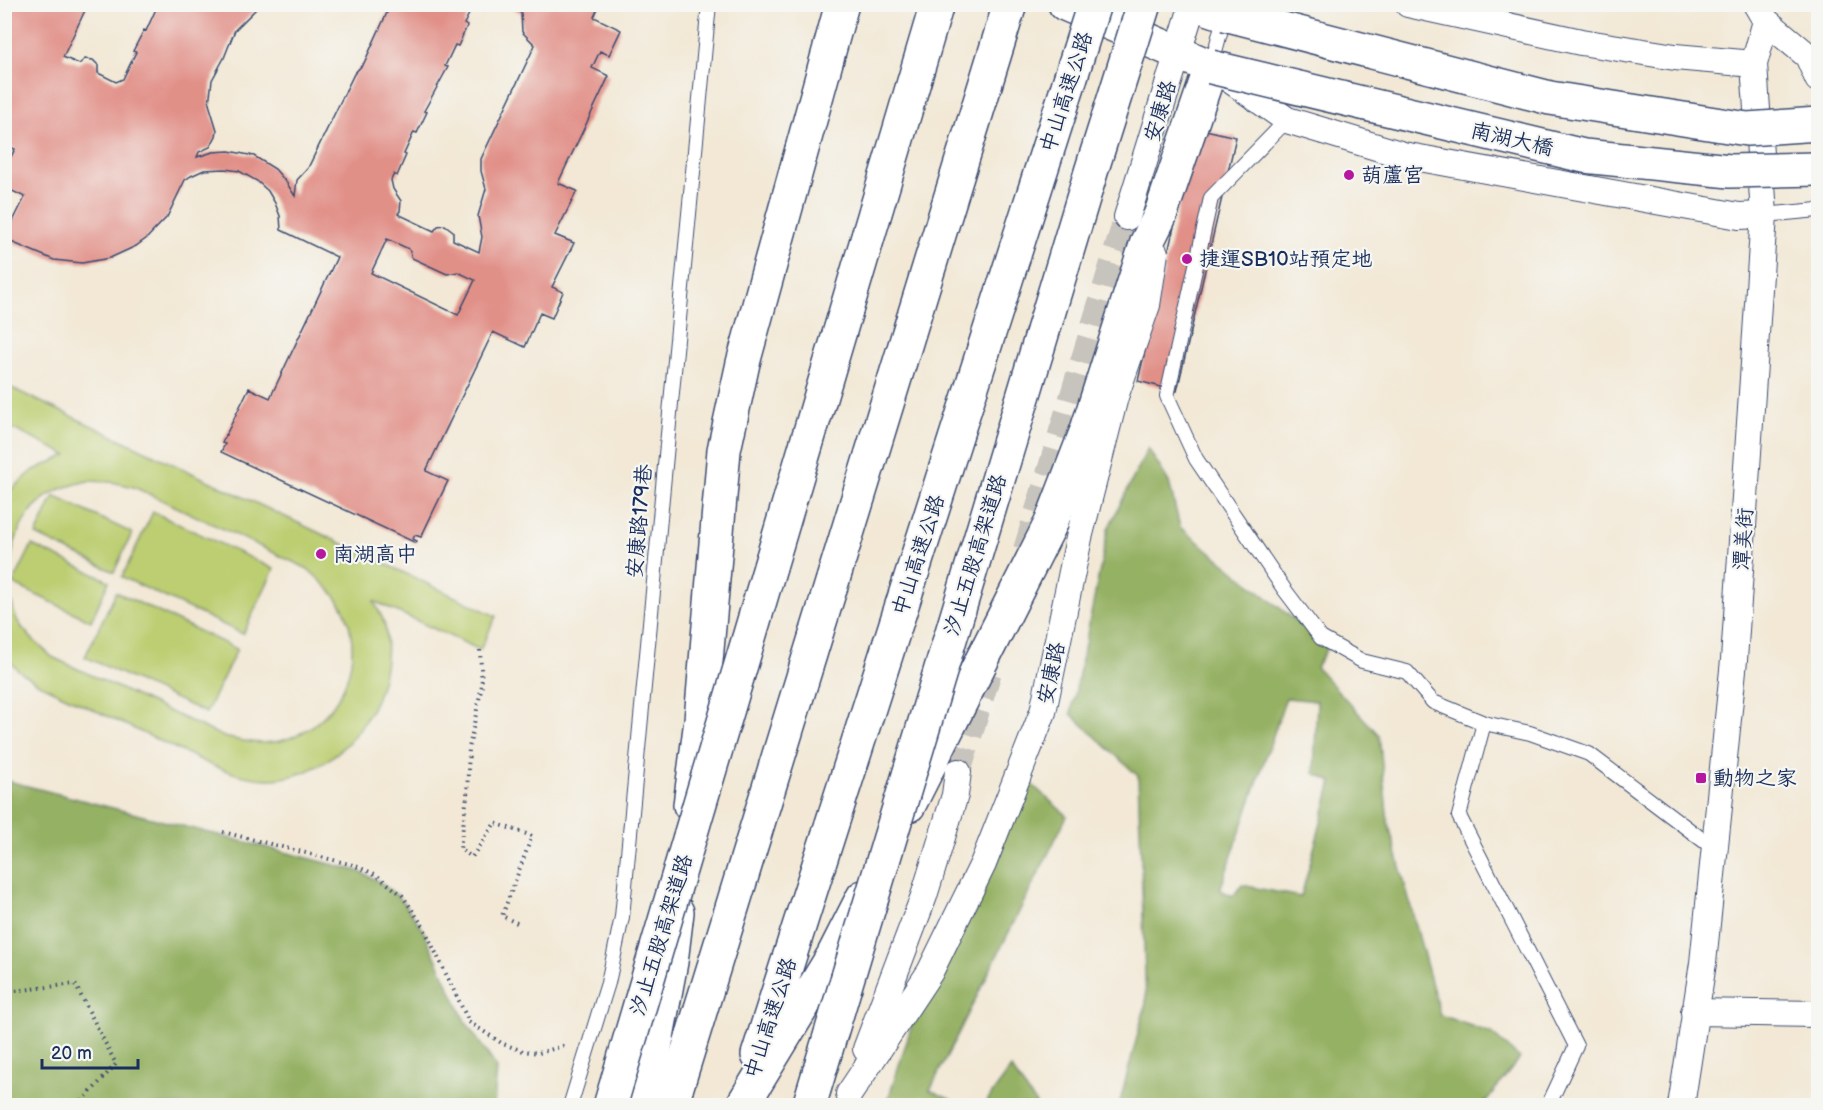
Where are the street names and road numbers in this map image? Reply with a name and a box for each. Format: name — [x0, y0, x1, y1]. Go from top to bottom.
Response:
street label: 中山高速公路 — [1035, 28, 1098, 156]
street label: 安康路 — [1139, 77, 1182, 145]
street label: 南湖大橋 — [1468, 118, 1556, 161]
street label: 安康路179巷 — [622, 463, 657, 579]
street label: 汐止五股高架道路 — [939, 471, 1012, 639]
street label: 中山高速公路 — [887, 491, 950, 619]
street label: 潭美街 — [1729, 507, 1758, 571]
street label: 安康路 — [1033, 640, 1070, 707]
street label: 汐止五股高架道路 — [625, 851, 698, 1019]
street label: 中山高速公路 — [739, 954, 802, 1082]

